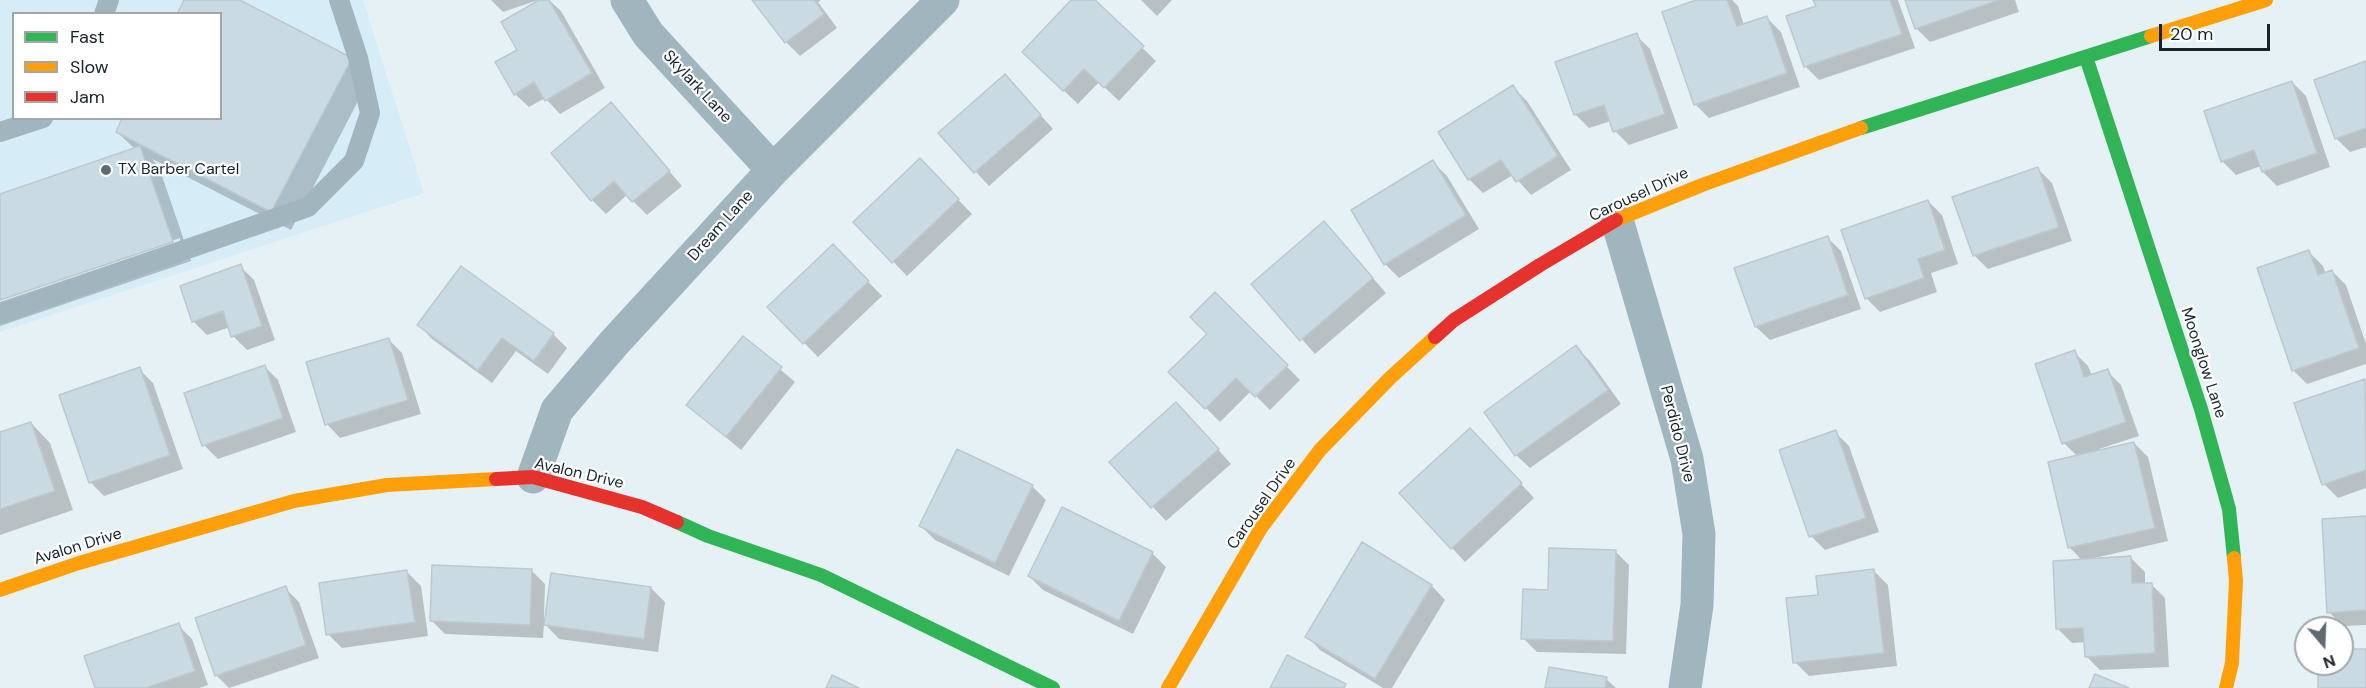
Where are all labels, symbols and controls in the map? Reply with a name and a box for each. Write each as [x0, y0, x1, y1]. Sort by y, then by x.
legend [12, 12, 222, 120]
scale bar [2162, 12, 2273, 50]
text: 20 m [2170, 22, 2213, 46]
text: Fast [70, 25, 105, 49]
street label: Skylark Lane [659, 47, 735, 127]
text: Slow [70, 55, 109, 79]
text: Jam [70, 85, 105, 109]
place label: TX Barber Cartel [118, 160, 239, 180]
marker: TX Barber Cartel [99, 163, 113, 177]
street label: Carousel Drive [1586, 164, 1692, 226]
street label: Dream Lane [684, 187, 758, 265]
street label: Moonglow Lane [2176, 305, 2230, 421]
street label: Perdido Drive [1656, 384, 1698, 484]
street label: Avalon Drive [533, 454, 625, 494]
street label: Carousel Drive [1223, 455, 1301, 553]
street label: Avalon Drive [32, 525, 124, 569]
north arrow [2294, 616, 2354, 676]
text: N [2320, 650, 2338, 673]

